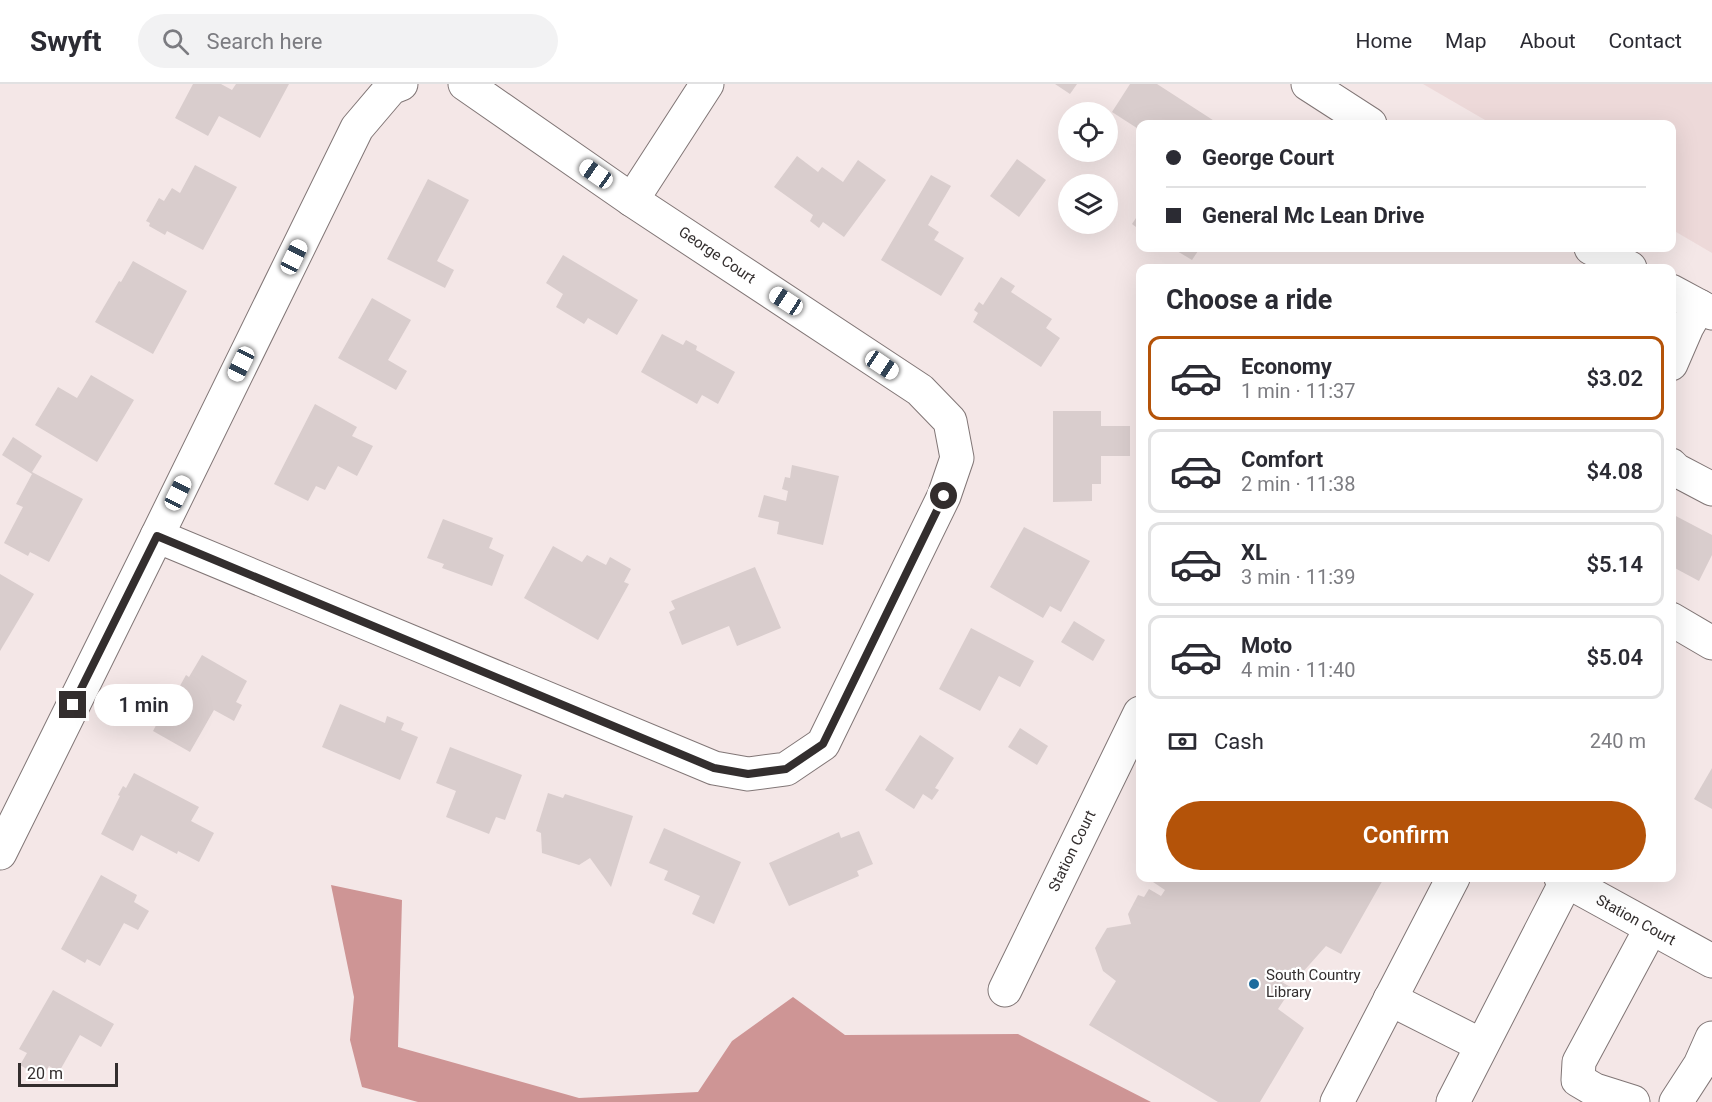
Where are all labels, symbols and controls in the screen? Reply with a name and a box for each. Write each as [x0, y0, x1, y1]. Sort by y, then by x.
search box [138, 14, 558, 68]
text: Swyft [30, 25, 102, 58]
icon: search [159, 25, 192, 58]
text: Search here [207, 29, 322, 54]
text: Home [1356, 29, 1412, 53]
text: Map [1445, 29, 1487, 53]
text: About [1520, 29, 1576, 53]
text: Contact [1609, 29, 1682, 53]
map controls [1058, 102, 1118, 234]
button: locate [1058, 102, 1118, 162]
text: George Court [1202, 145, 1334, 170]
car [576, 156, 616, 192]
button: layers [1058, 174, 1118, 234]
text: General Mc Lean Drive [1202, 203, 1424, 228]
street label: George Court [675, 223, 759, 287]
car [278, 237, 310, 277]
car [766, 284, 806, 318]
text: Choose a ride [1166, 284, 1332, 316]
car [225, 344, 257, 384]
car [862, 347, 902, 383]
icon: car [1169, 351, 1223, 405]
text: Economy [1241, 354, 1332, 379]
text: $3.02 [1586, 366, 1643, 391]
text: 1 min · 11:37 [1241, 379, 1356, 403]
icon: car [1169, 444, 1223, 498]
text: Comfort [1241, 447, 1323, 472]
text: $4.08 [1586, 459, 1643, 484]
text: 2 min · 11:38 [1241, 472, 1356, 496]
car [162, 473, 194, 513]
route start [930, 482, 957, 509]
icon: car [1169, 537, 1223, 591]
text: XL [1241, 540, 1267, 565]
text: $5.14 [1586, 552, 1643, 577]
text: 3 min · 11:39 [1241, 565, 1356, 589]
icon: car [1169, 630, 1223, 684]
text: Moto [1241, 633, 1292, 658]
text: $5.04 [1586, 645, 1643, 670]
text: 4 min · 11:40 [1241, 658, 1356, 682]
callout: 1 min [94, 684, 193, 726]
route end [59, 691, 86, 718]
text: 1 min [118, 693, 169, 717]
icon: cash [1166, 725, 1199, 758]
text: Cash [1214, 729, 1264, 754]
text: 240 m [1590, 729, 1646, 753]
button: Confirm [1166, 801, 1646, 870]
street label: Station Court [1045, 807, 1099, 895]
street label: Station Court [1593, 891, 1679, 949]
place label: South Country Library [1266, 966, 1361, 1001]
marker: South Country Library [1247, 977, 1261, 991]
scale bar [18, 1060, 118, 1088]
text: 20 m [27, 1064, 63, 1083]

